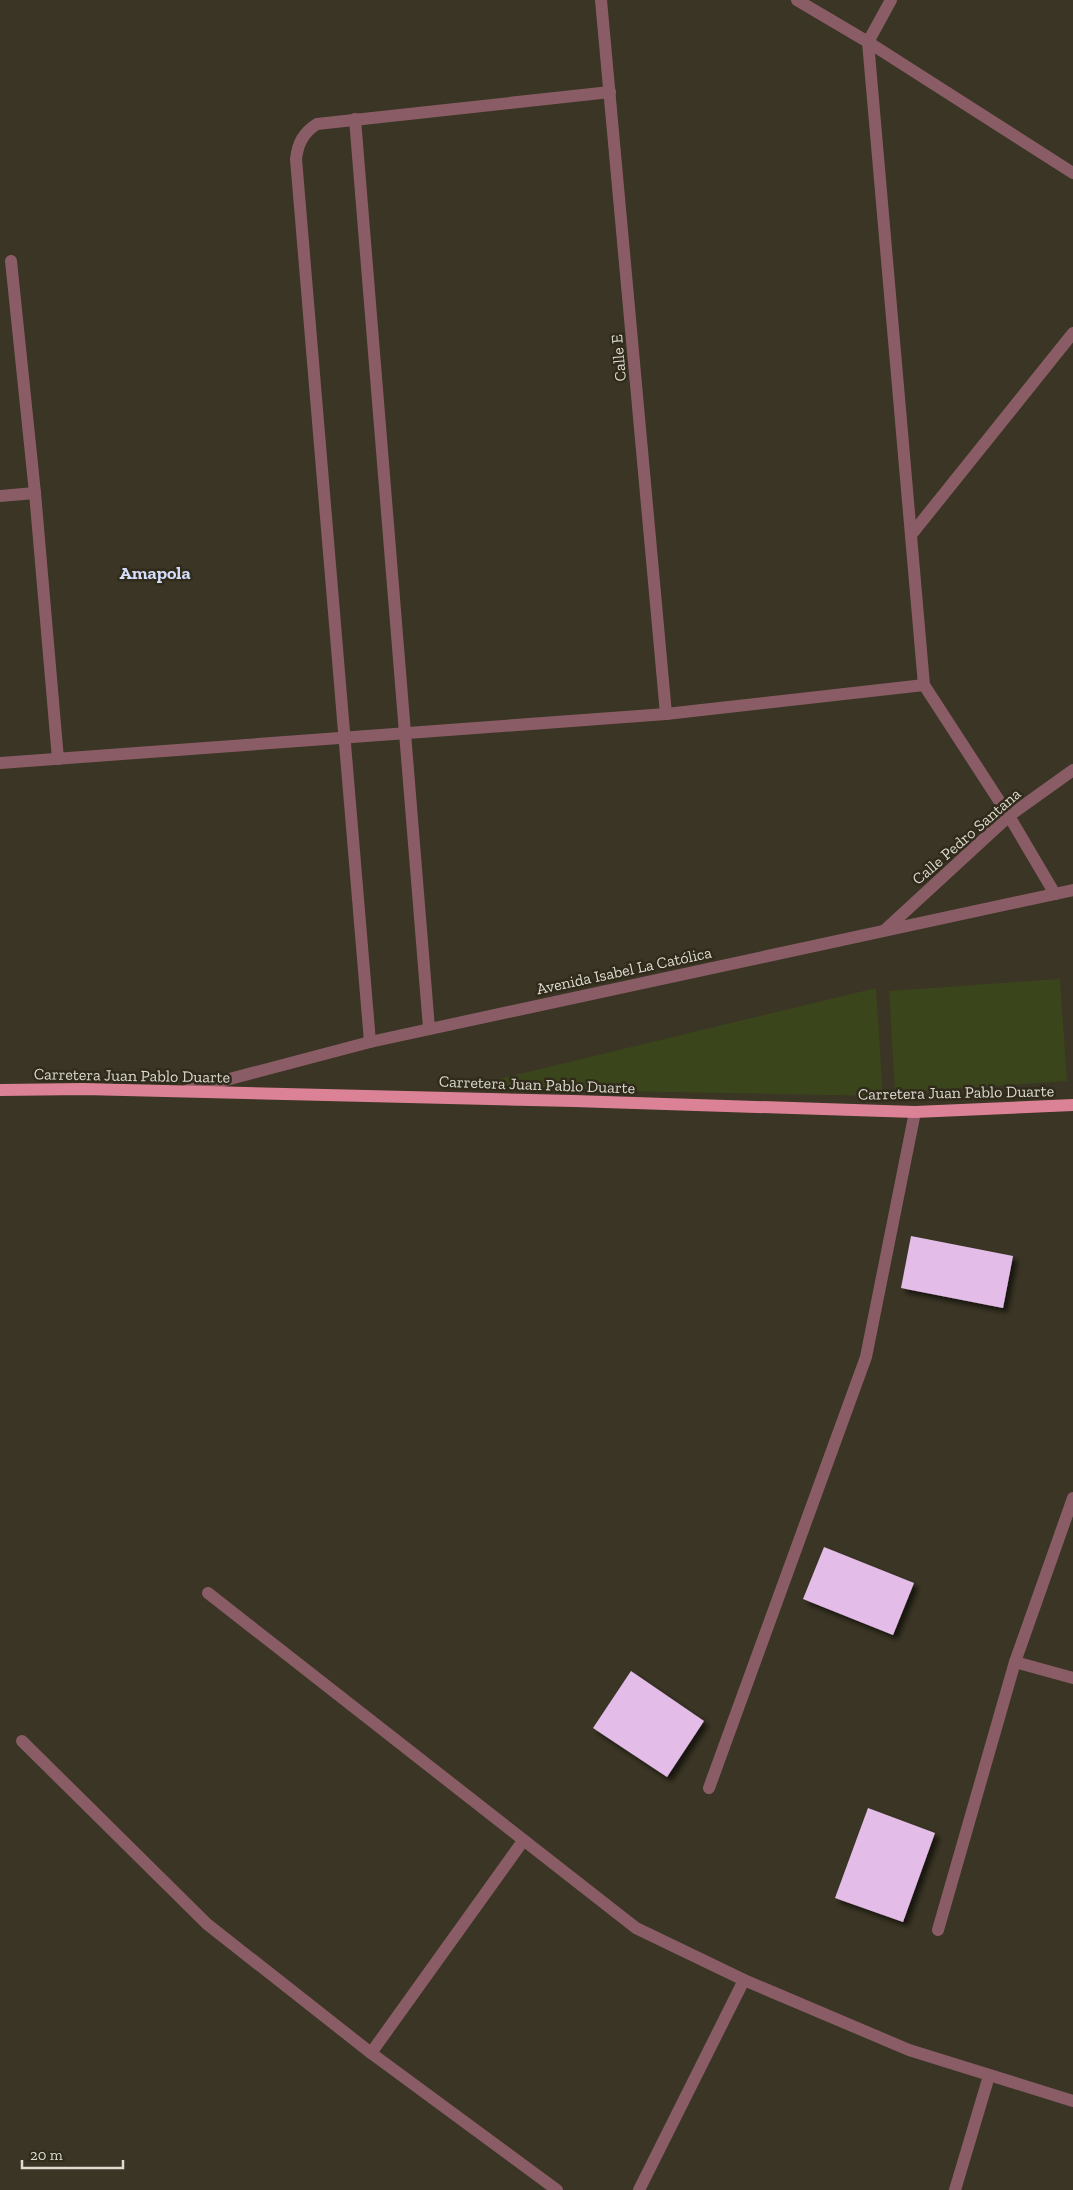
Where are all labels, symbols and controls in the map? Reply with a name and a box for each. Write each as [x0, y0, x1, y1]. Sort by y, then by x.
street label: Calle E [607, 334, 630, 382]
district label: Amapola [119, 562, 191, 584]
street label: Calle Pedro Santana [908, 784, 1025, 889]
street label: Avenida Isabel La Católica [535, 943, 714, 998]
street label: Carretera Juan Pablo Duarte [34, 1064, 230, 1087]
street label: Carretera Juan Pablo Duarte [439, 1072, 635, 1097]
street label: Carretera Juan Pablo Duarte [858, 1081, 1054, 1104]
scale bar [22, 2138, 124, 2170]
text: 20 m [30, 2146, 63, 2164]

